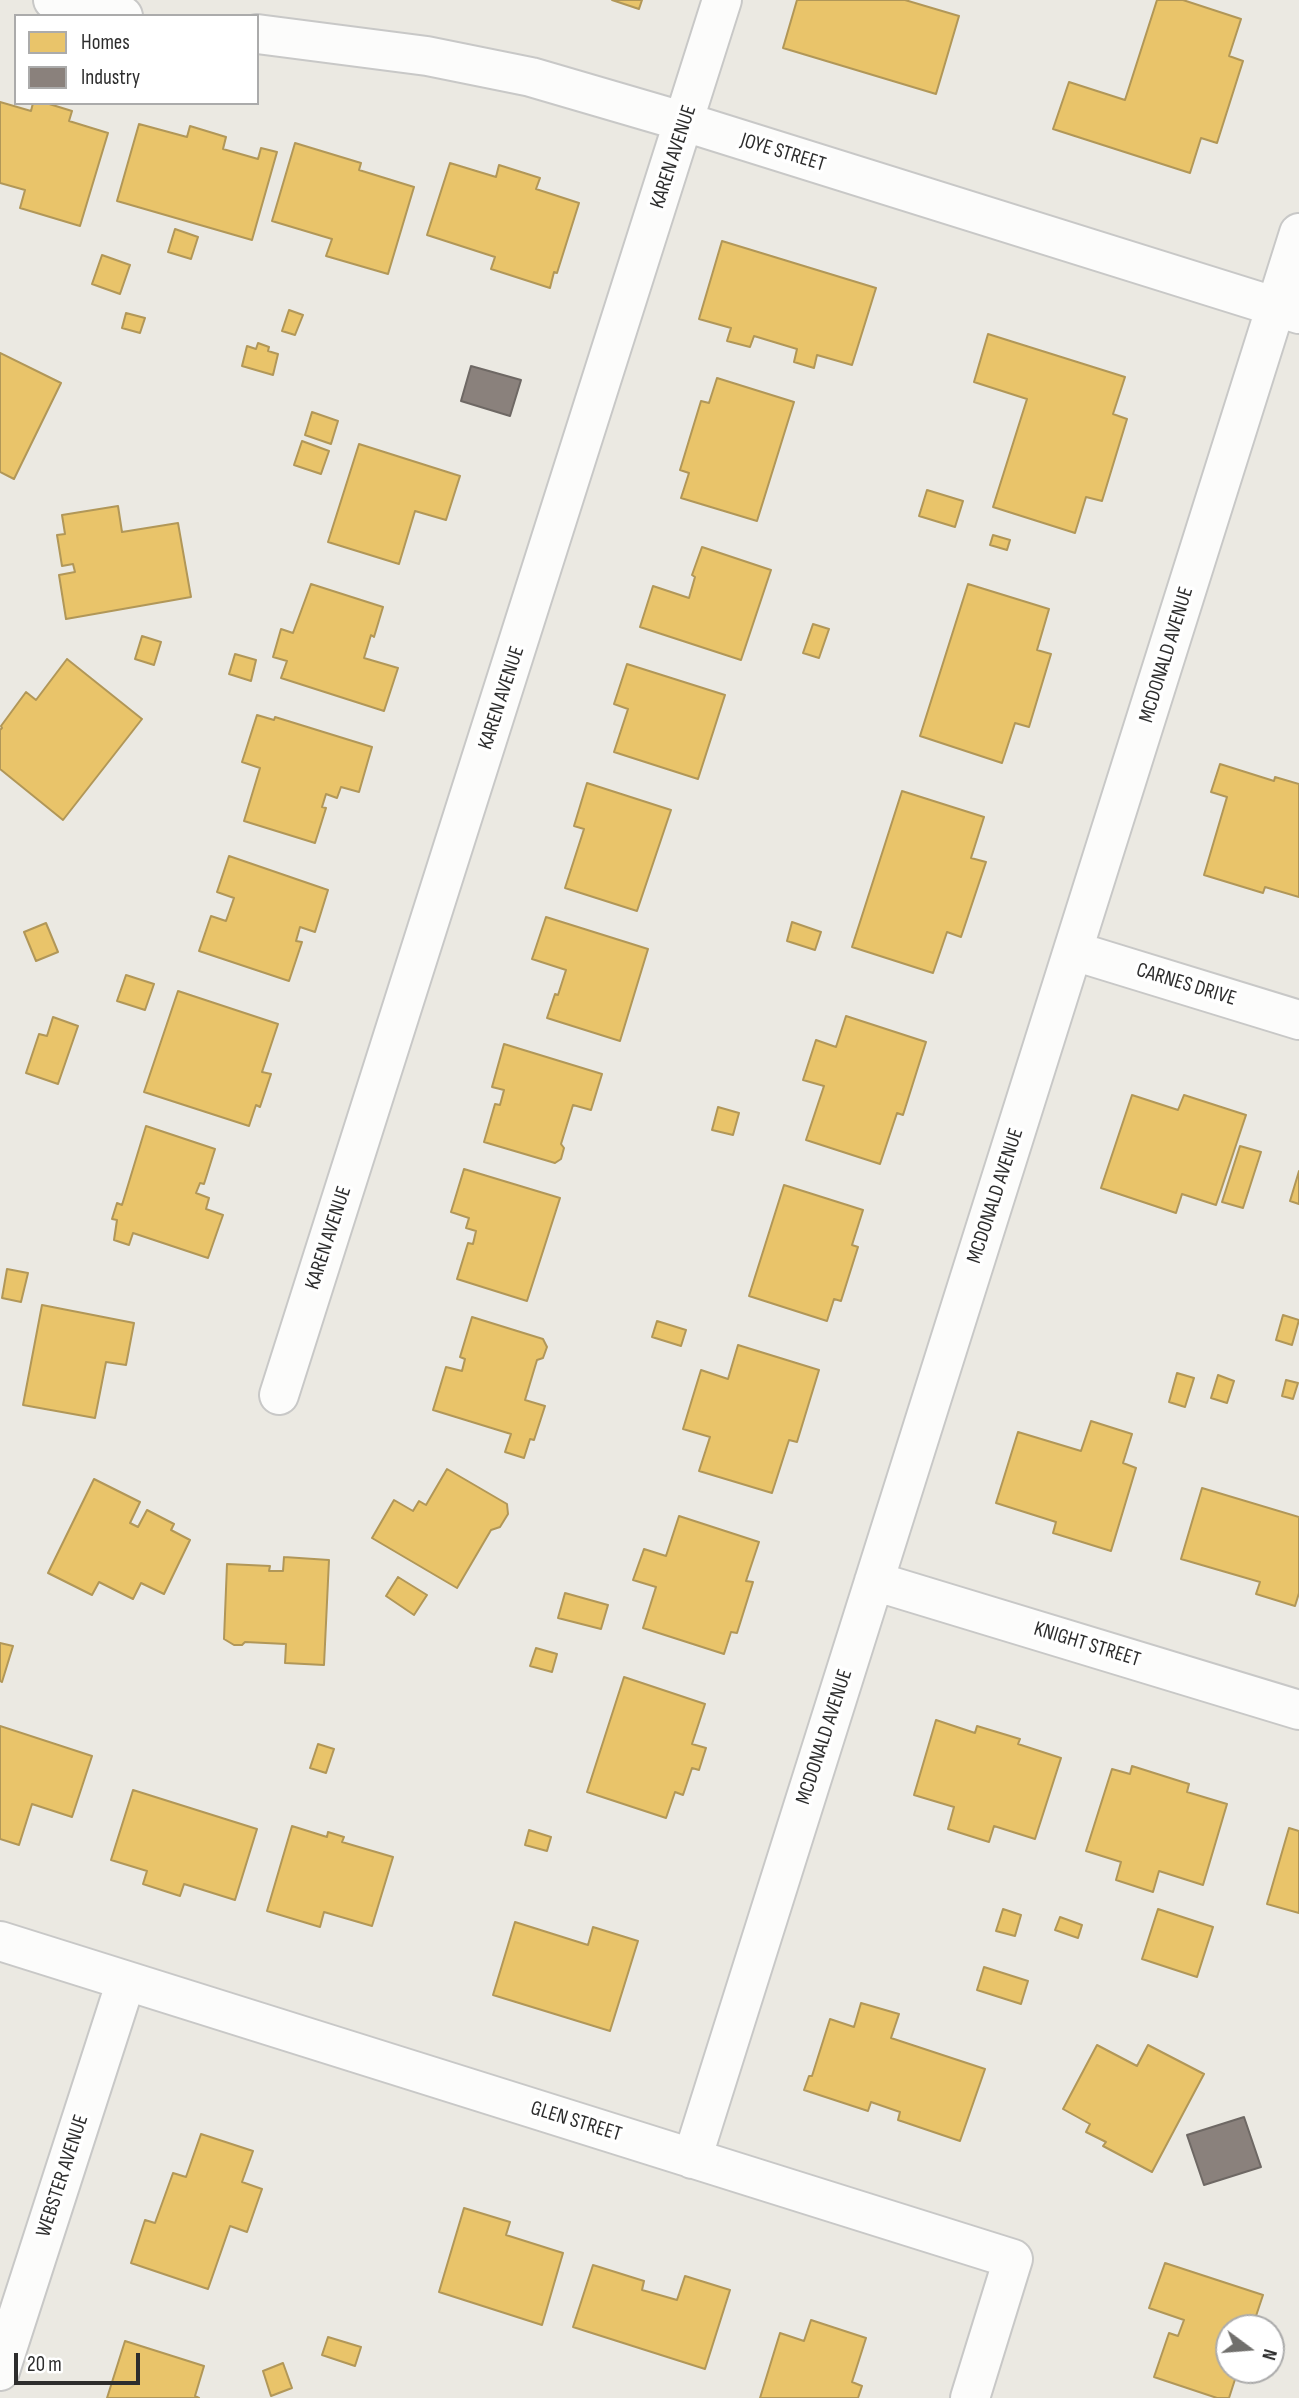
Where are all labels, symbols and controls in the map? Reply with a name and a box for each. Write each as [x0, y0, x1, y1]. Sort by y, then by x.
legend [14, 14, 259, 105]
text: Homes [81, 30, 130, 55]
text: Industry [81, 65, 140, 90]
street label: KAREN AVENUE [645, 102, 703, 212]
street label: JOYE STREET [737, 128, 829, 178]
street label: MCDONALD AVENUE [1134, 584, 1200, 726]
street label: KAREN AVENUE [473, 643, 531, 753]
street label: CARNES DRIVE [1133, 958, 1239, 1012]
street label: MCDONALD AVENUE [962, 1125, 1030, 1267]
street label: KAREN AVENUE [300, 1183, 358, 1293]
street label: KNIGHT STREET [1031, 1617, 1143, 1673]
street label: MCDONALD AVENUE [791, 1666, 859, 1808]
street label: GLEN STREET [527, 2096, 625, 2148]
street label: WEBSTER AVENUE [31, 2112, 95, 2240]
north arrow [1215, 2314, 1285, 2384]
scale bar [18, 2338, 144, 2382]
text: N [1256, 2346, 1281, 2362]
text: 20 m [27, 2352, 62, 2377]

